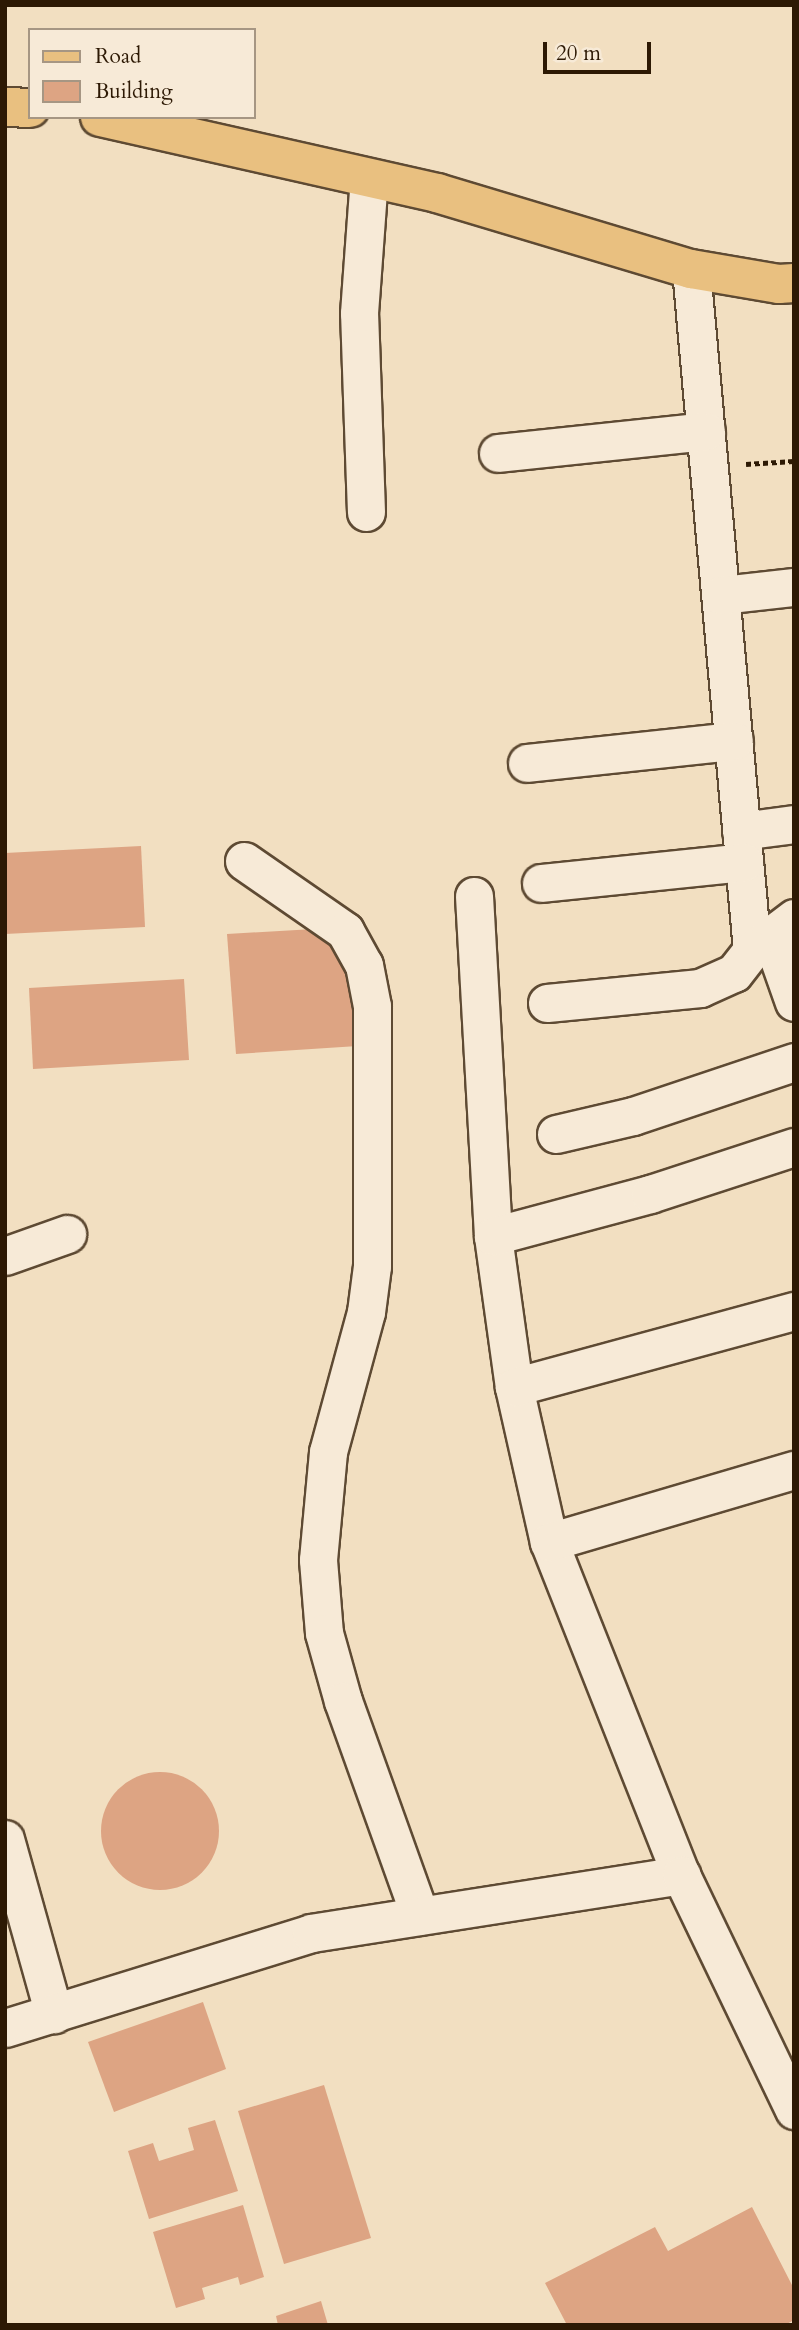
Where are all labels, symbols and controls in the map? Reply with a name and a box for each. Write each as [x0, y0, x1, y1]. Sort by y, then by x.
legend [28, 28, 256, 119]
scale bar [547, 28, 656, 72]
text: 20 m [556, 39, 601, 68]
text: Road [95, 42, 141, 71]
text: Building [95, 77, 173, 106]

